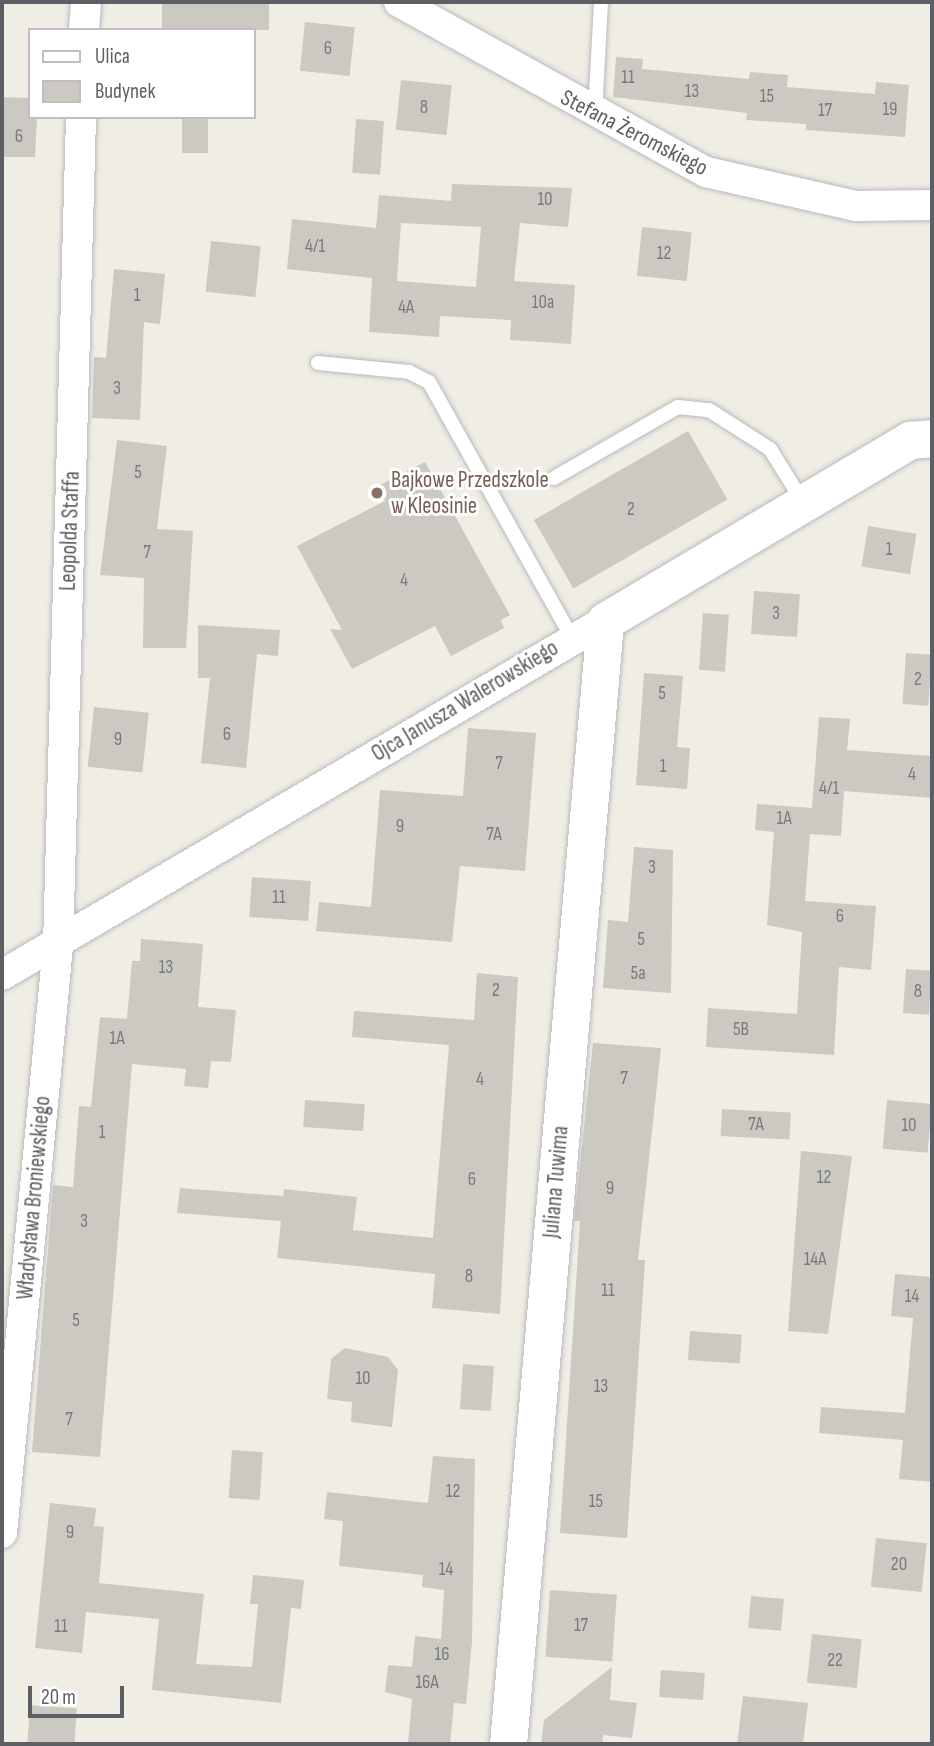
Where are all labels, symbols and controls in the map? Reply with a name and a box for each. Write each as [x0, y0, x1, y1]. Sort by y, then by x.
legend [28, 28, 256, 119]
house number: 6 [324, 38, 332, 60]
text: Ulica [95, 44, 130, 69]
house number: 11 [621, 67, 635, 89]
text: Budynek [95, 79, 155, 104]
house number: 13 [685, 81, 699, 103]
street label: Stefana Żeromskiego [556, 84, 712, 182]
house number: 15 [760, 86, 774, 108]
house number: 8 [420, 97, 428, 119]
house number: 19 [882, 99, 898, 121]
house number: 17 [818, 100, 832, 122]
house number: 6 [15, 126, 23, 148]
house number: 10 [537, 189, 553, 211]
house number: 4/1 [305, 236, 325, 258]
house number: 12 [657, 243, 671, 265]
house number: 1 [134, 285, 140, 307]
house number: 10a [532, 292, 554, 314]
house number: 4A [398, 297, 414, 319]
house number: 3 [113, 378, 121, 400]
house number: 5 [134, 462, 142, 484]
place label: Bajkowe Przedszkole w Kleosinie [391, 466, 549, 520]
street label: Leopolda Staffa [54, 471, 86, 591]
marker: Bajkowe Przedszkole w Kleosinie [369, 485, 385, 501]
house number: 2 [627, 499, 635, 521]
house number: 1 [886, 539, 892, 561]
house number: 7 [143, 542, 151, 564]
house number: 4 [400, 570, 408, 592]
house number: 3 [772, 603, 780, 625]
street label: Ojca Janusza Walerowskiego [367, 634, 563, 768]
house number: 2 [914, 669, 922, 691]
house number: 5 [658, 683, 666, 705]
house number: 6 [223, 724, 231, 746]
house number: 9 [114, 729, 122, 751]
house number: 7 [495, 753, 503, 775]
house number: 1 [660, 756, 666, 778]
house number: 4 [908, 764, 916, 786]
house number: 4/1 [819, 778, 839, 800]
house number: 1A [776, 808, 792, 830]
house number: 9 [396, 816, 404, 838]
house number: 7A [486, 824, 502, 846]
house number: 3 [648, 857, 656, 879]
house number: 11 [272, 887, 286, 909]
house number: 6 [836, 906, 844, 928]
house number: 5 [637, 929, 645, 951]
house number: 13 [159, 957, 173, 979]
house number: 5a [631, 963, 645, 985]
house number: 2 [492, 980, 500, 1002]
house number: 8 [914, 981, 922, 1003]
house number: 5B [733, 1019, 749, 1041]
house number: 1A [109, 1028, 125, 1050]
house number: 7 [620, 1068, 628, 1090]
house number: 4 [476, 1069, 484, 1091]
street label: Władysława Broniewskiego [11, 1095, 57, 1301]
house number: 7A [748, 1114, 764, 1136]
house number: 10 [901, 1115, 917, 1137]
house number: 1 [99, 1122, 105, 1144]
street label: Juliana Tuwima [537, 1125, 575, 1239]
house number: 12 [817, 1167, 831, 1189]
house number: 6 [468, 1169, 476, 1191]
house number: 9 [606, 1178, 614, 1200]
house number: 3 [80, 1211, 88, 1233]
house number: 14A [804, 1249, 826, 1271]
house number: 8 [465, 1266, 473, 1288]
house number: 11 [601, 1280, 615, 1302]
house number: 14 [905, 1286, 919, 1308]
house number: 5 [72, 1310, 80, 1332]
house number: 10 [355, 1368, 371, 1390]
house number: 13 [594, 1376, 608, 1398]
house number: 7 [65, 1409, 73, 1431]
house number: 12 [446, 1481, 460, 1503]
house number: 15 [589, 1491, 603, 1513]
house number: 9 [66, 1522, 74, 1544]
house number: 20 [891, 1554, 907, 1576]
house number: 14 [439, 1559, 453, 1581]
house number: 17 [574, 1615, 588, 1637]
house number: 11 [54, 1616, 68, 1638]
house number: 16 [435, 1644, 449, 1666]
house number: 22 [827, 1650, 843, 1672]
scale bar [32, 1672, 128, 1716]
house number: 16A [415, 1672, 439, 1694]
text: 20 m [41, 1685, 76, 1710]

